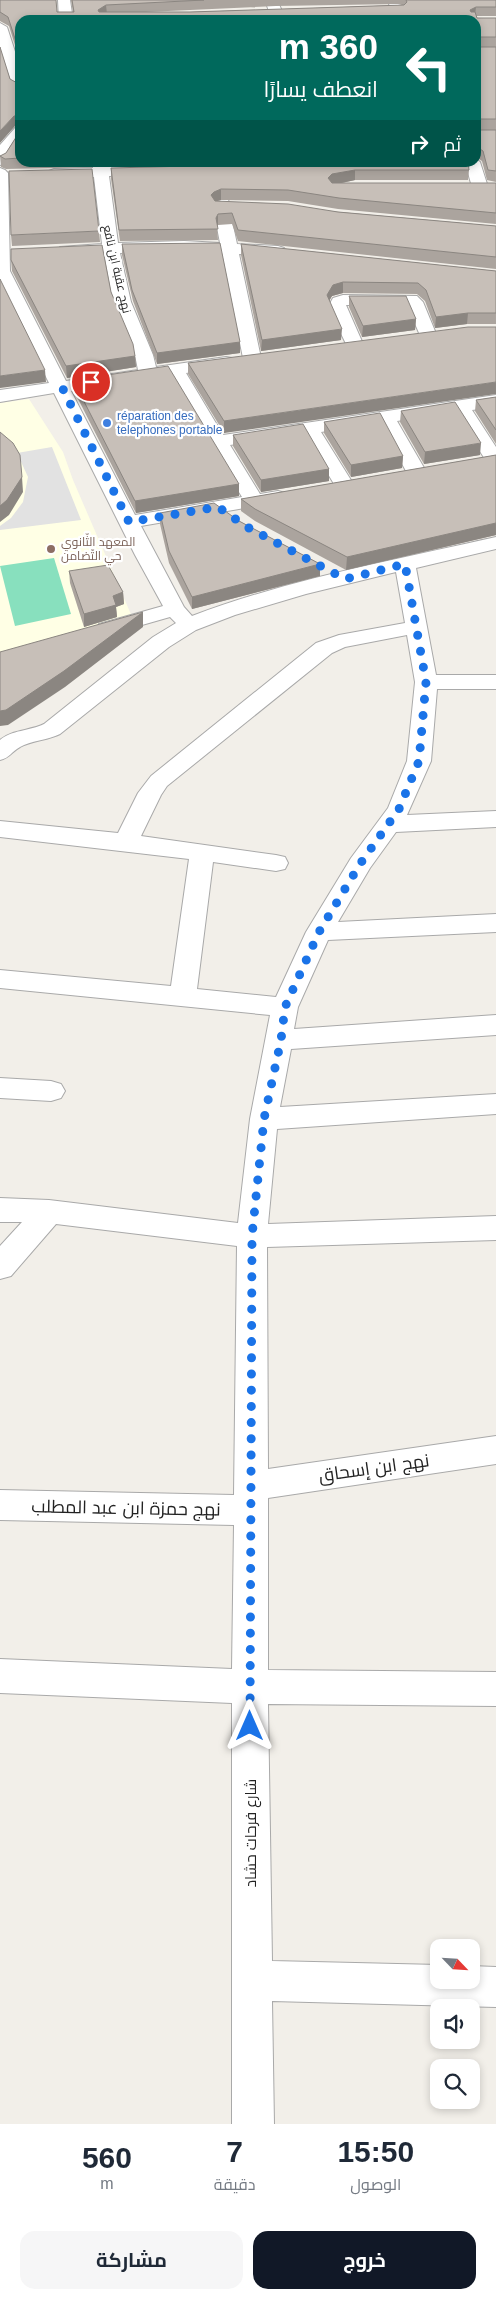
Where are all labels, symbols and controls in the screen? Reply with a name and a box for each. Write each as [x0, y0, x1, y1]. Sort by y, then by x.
text: 360 m [279, 27, 378, 66]
icon: left [396, 35, 461, 100]
text: انعطف يسارًا [263, 77, 378, 102]
icon: right [405, 130, 433, 158]
text: ثم [443, 134, 461, 155]
street label: نهج عقبة ابن نافع [99, 223, 134, 315]
pin [70, 361, 112, 403]
icon: arrive [77, 368, 105, 396]
place label: réparation des telephones portable [117, 409, 223, 437]
marker: réparation des telephones portable [101, 417, 113, 429]
place label: المعهد الثّانوي حي التّضامن [61, 532, 135, 566]
marker: المعهد الثّانوي حي التّضامن [45, 543, 57, 555]
street label: نهج ابن إسحاق [317, 1450, 431, 1488]
street label: نهج حمزة ابن عبد المطلب [31, 1496, 221, 1522]
position arrow [223, 1699, 275, 1751]
street label: شارع فرحات حشاد [242, 1779, 262, 1887]
north arrow [430, 1939, 480, 1989]
map controls [430, 1939, 480, 2109]
button: sound [430, 1999, 480, 2049]
button: search [430, 2059, 480, 2109]
text: 7 [226, 2135, 243, 2168]
text: 15:50 [337, 2135, 414, 2168]
text: 560 [82, 2141, 132, 2174]
text: m [100, 2175, 114, 2192]
text: دقيقة [214, 2176, 255, 2193]
text: الوصول [350, 2176, 401, 2193]
button: مشاركة [20, 2231, 243, 2289]
button: خروج [253, 2231, 476, 2289]

